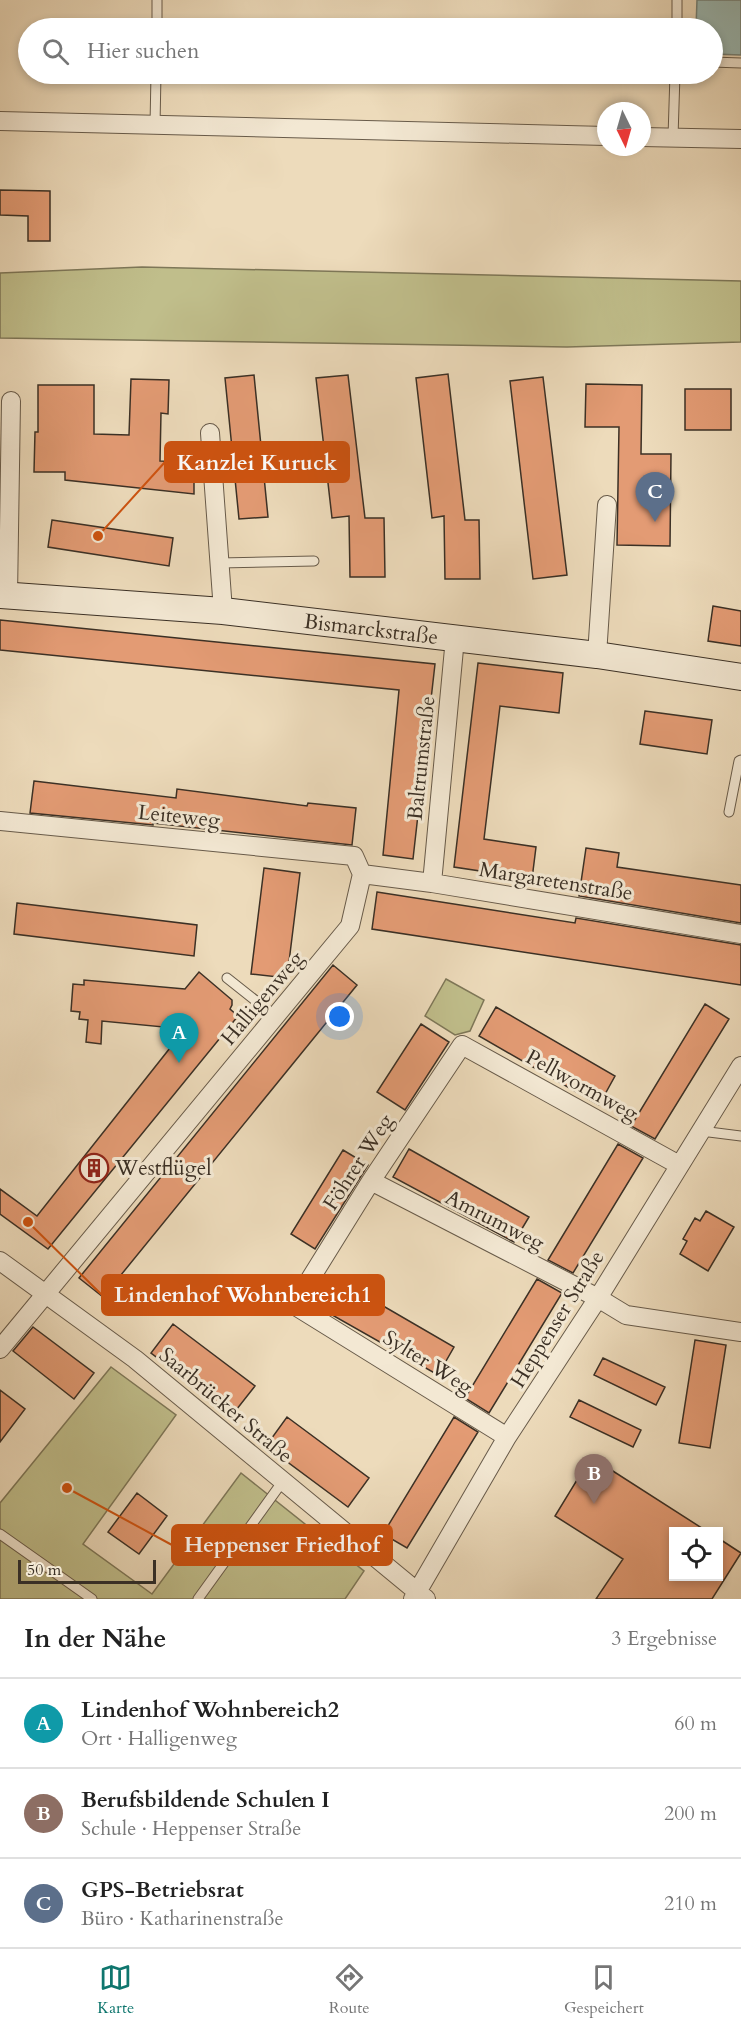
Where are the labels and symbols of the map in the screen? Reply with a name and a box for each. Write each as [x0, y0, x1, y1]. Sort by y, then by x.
north arrow [597, 102, 651, 156]
callout: Kanzlei Kuruck [165, 442, 349, 482]
text: Kanzlei Kuruck [177, 448, 338, 478]
pin: C [636, 472, 674, 522]
street label: Bismarckstraße [302, 607, 440, 652]
street label: Baltrumstraße [401, 695, 442, 822]
street label: Leiteweg [136, 798, 222, 835]
street label: Margaretenstraße [477, 855, 635, 908]
street label: Halligenweg [214, 945, 310, 1052]
your location [325, 1002, 354, 1031]
pin: A [160, 1014, 198, 1063]
street label: Pellwormweg [520, 1043, 643, 1128]
street label: Föhrer Weg [316, 1108, 401, 1216]
building icon: Westflügel [78, 1152, 110, 1184]
place label: Westflügel [114, 1154, 212, 1183]
street label: Amrumweg [440, 1183, 550, 1258]
street label: Heppenser Straße [504, 1245, 611, 1393]
callout: Lindenhof Wohnbereich1 [102, 1275, 384, 1315]
text: Lindenhof Wohnbereich1 [114, 1280, 372, 1310]
street label: Sylter Weg [377, 1323, 478, 1402]
street label: Saarbrücker Straße [153, 1341, 299, 1470]
pin: B [574, 1454, 614, 1504]
callout: Heppenser Friedhof [172, 1525, 392, 1565]
text: Heppenser Friedhof [184, 1530, 383, 1560]
scale bar [18, 1557, 156, 1584]

